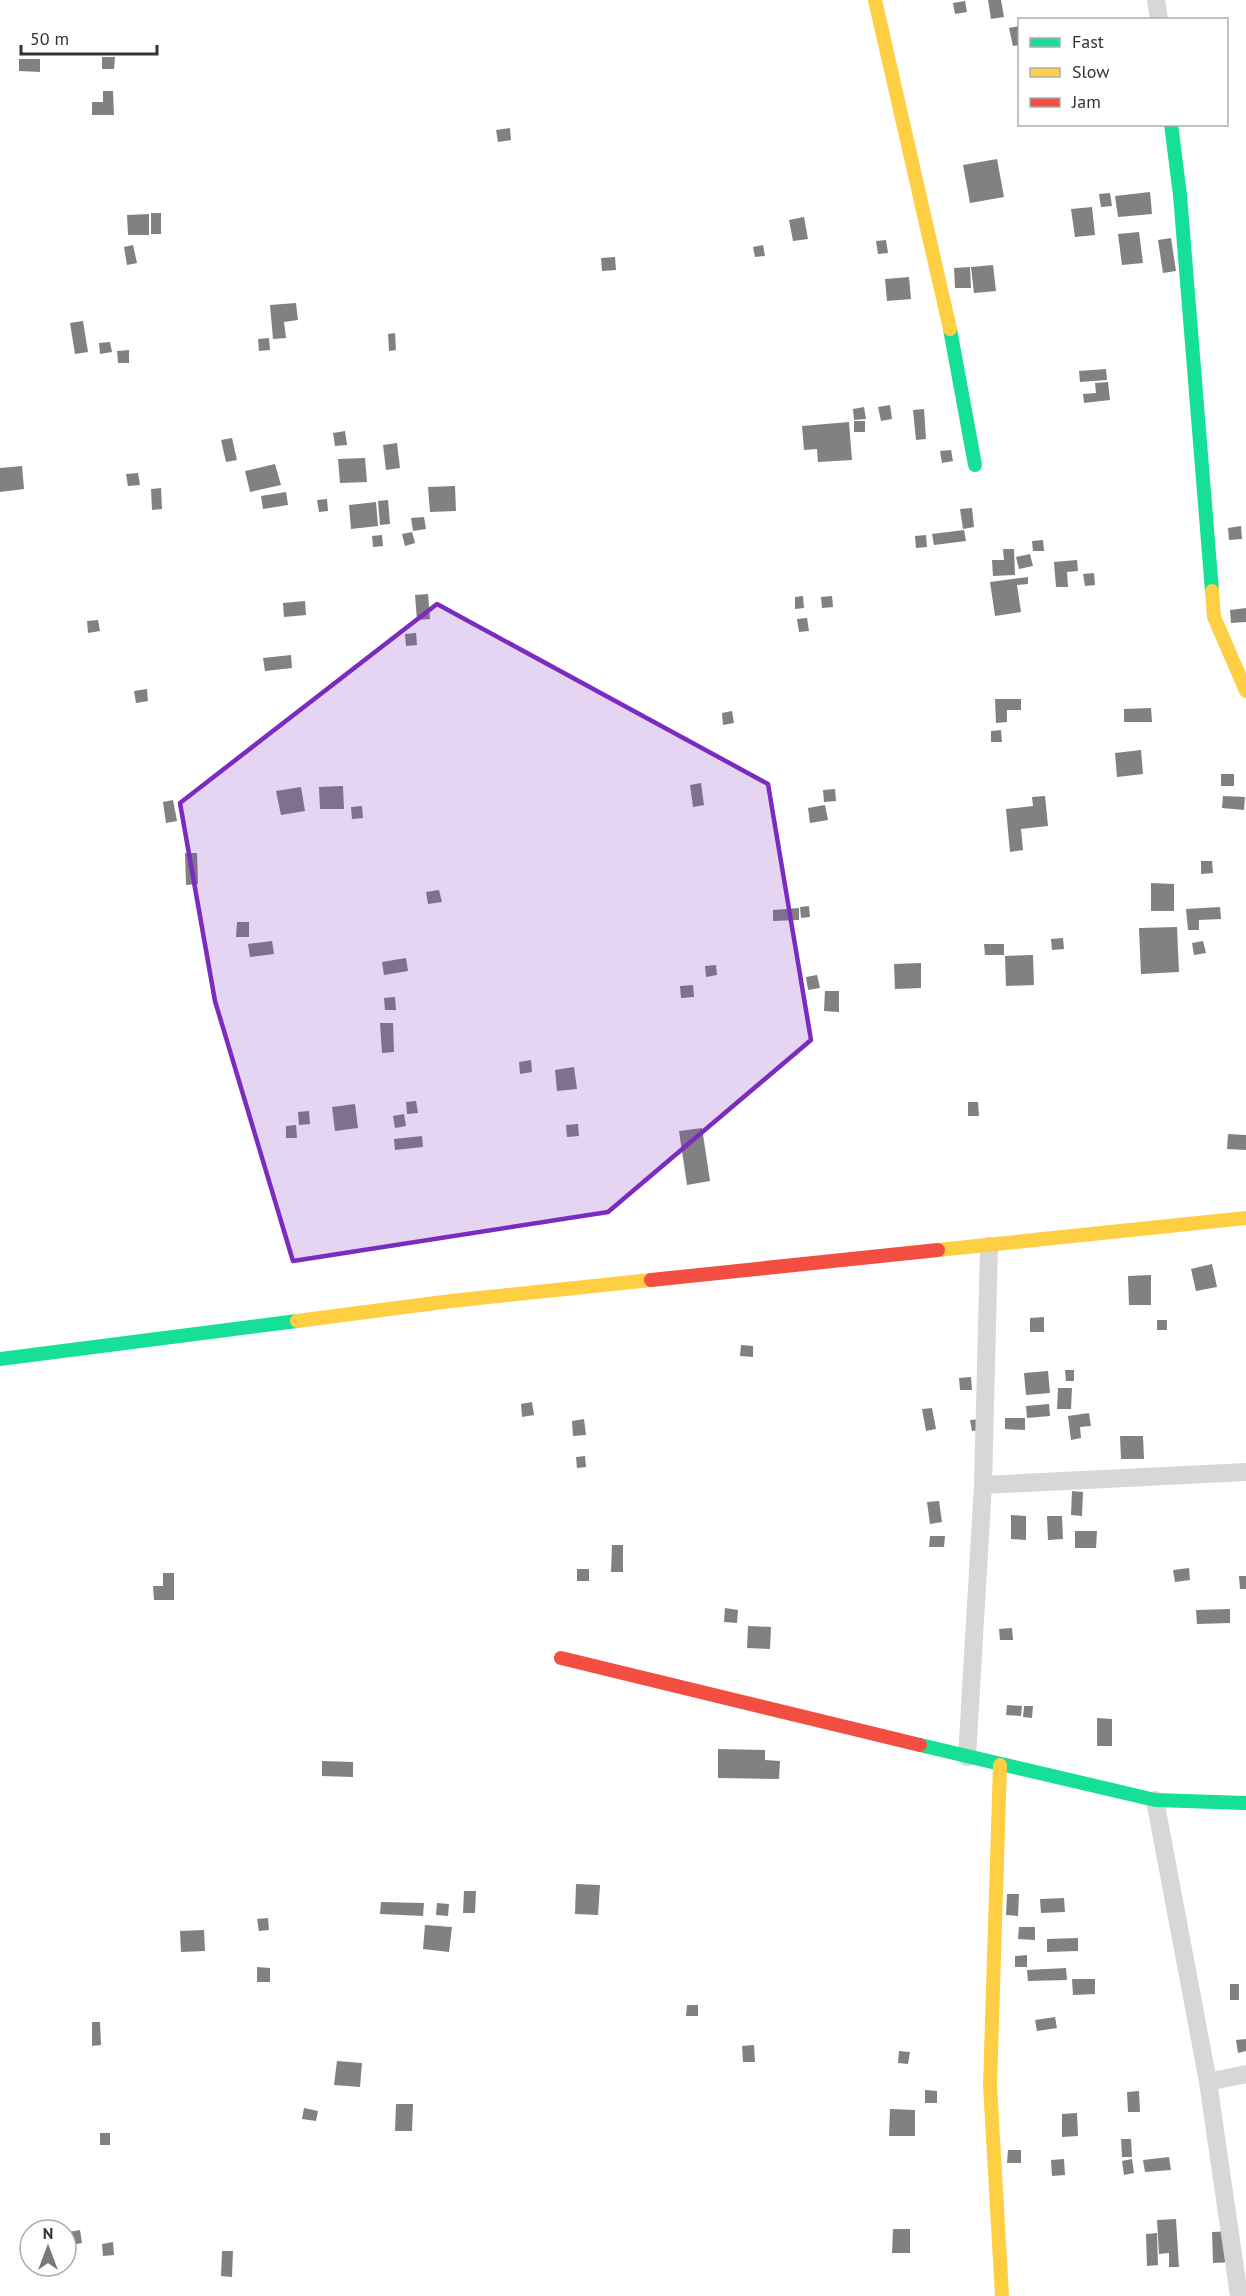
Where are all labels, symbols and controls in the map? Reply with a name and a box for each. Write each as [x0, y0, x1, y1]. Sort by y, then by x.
scale bar [21, 18, 158, 56]
legend [1018, 18, 1228, 126]
text: 50 m [30, 27, 69, 50]
text: Fast [1072, 30, 1104, 53]
text: Slow [1072, 60, 1110, 83]
text: Jam [1071, 90, 1101, 113]
north arrow [18, 2218, 78, 2278]
text: N [43, 2223, 53, 2243]

